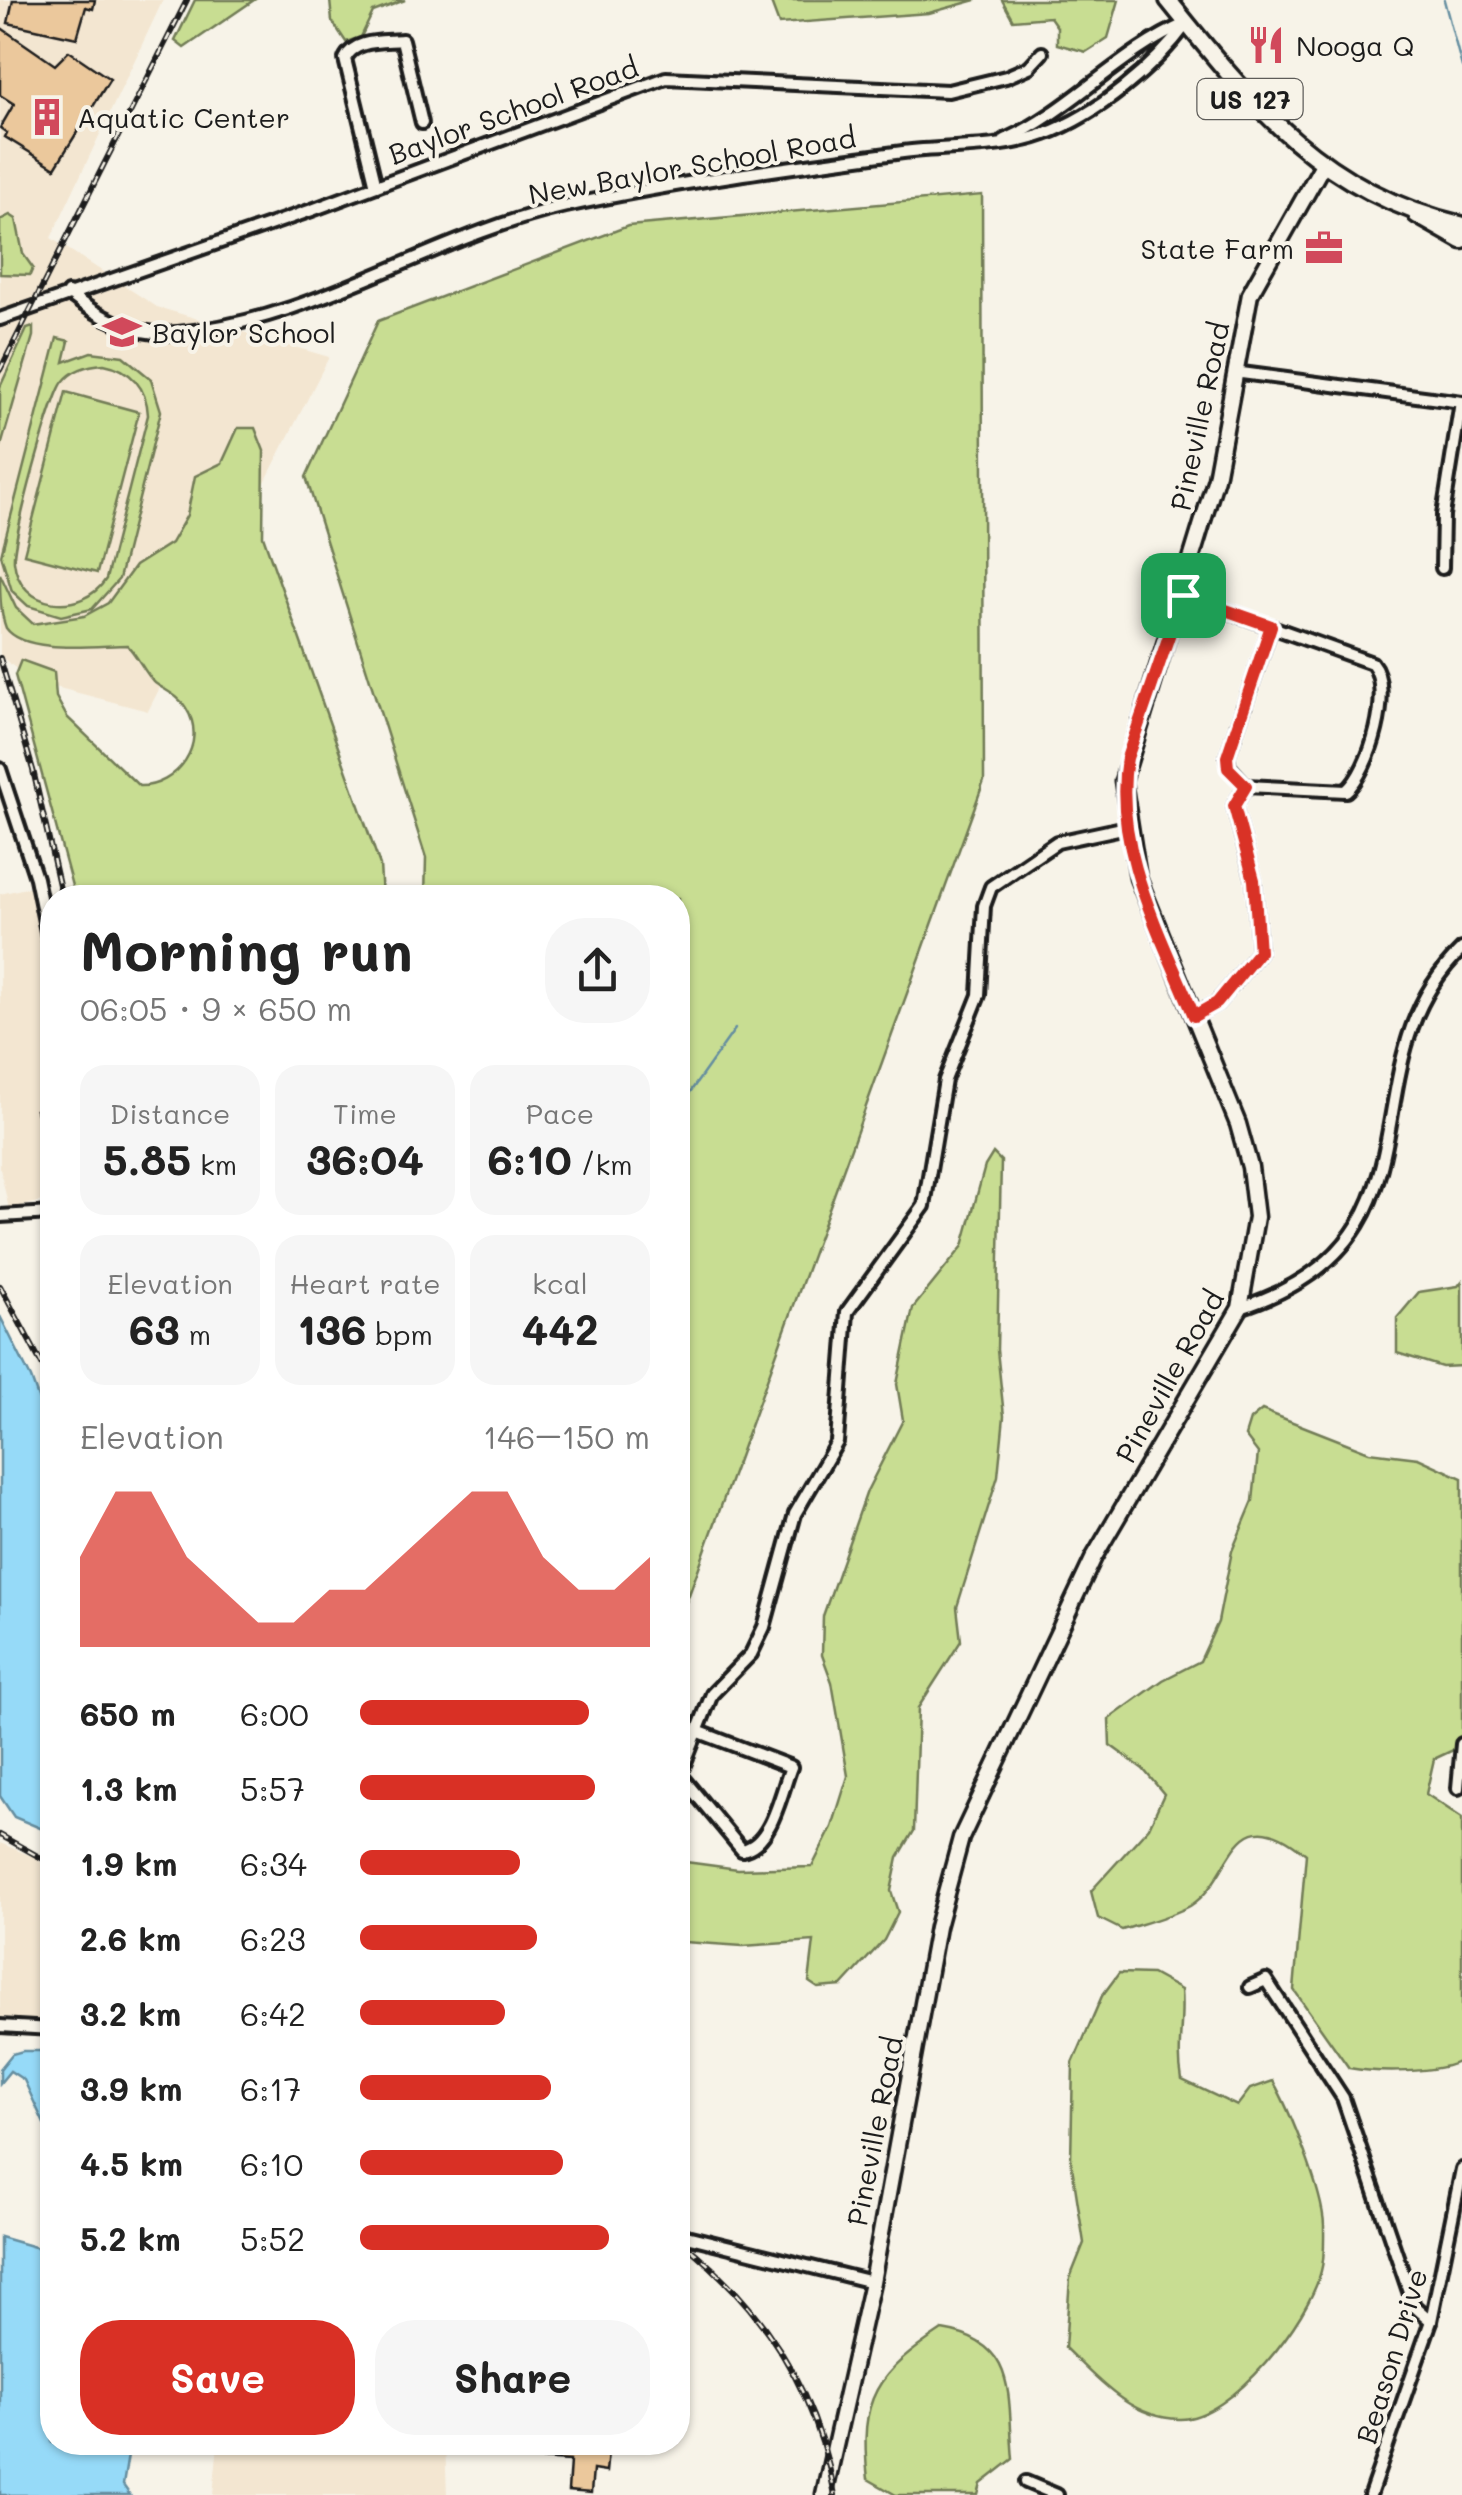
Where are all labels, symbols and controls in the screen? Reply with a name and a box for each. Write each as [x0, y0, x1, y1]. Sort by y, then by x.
restaurant icon: Nooga Q [1245, 24, 1287, 66]
place label: Nooga Q [1296, 27, 1414, 63]
street label: Baylor School Road [383, 48, 643, 172]
road number: US 127 [1198, 79, 1302, 119]
building icon: Aquatic Center [26, 96, 68, 138]
place label: Aquatic Center [77, 99, 290, 135]
street label: New Baylor School Road [526, 118, 858, 212]
office icon: State Farm [1303, 227, 1345, 269]
place label: State Farm [1140, 230, 1294, 266]
school or university icon: Baylor School [101, 311, 143, 353]
place label: Baylor School [152, 314, 336, 350]
street label: Pineville Road [1161, 318, 1237, 514]
pin [1141, 553, 1226, 638]
icon: arrive [1156, 568, 1211, 623]
text: Morning run [80, 913, 413, 985]
button: share [545, 918, 650, 1023]
text: 06:05 · 9 × 650 m [80, 987, 352, 1029]
text: Distance [110, 1095, 230, 1131]
text: Time [333, 1095, 397, 1131]
text: Pace [526, 1095, 594, 1131]
text: 5.85 [103, 1131, 191, 1186]
text: 36:04 [306, 1131, 424, 1186]
text: 6:10 [487, 1131, 572, 1186]
text: km [191, 1146, 237, 1182]
text: /km [572, 1146, 633, 1182]
text: Elevation [107, 1265, 233, 1301]
text: Heart rate [289, 1265, 441, 1301]
text: kcal [532, 1265, 588, 1301]
street label: Pineville Road [1107, 1283, 1231, 1469]
text: 63 [129, 1301, 180, 1356]
text: 136 [297, 1301, 366, 1356]
text: 442 [522, 1301, 598, 1356]
text: m [180, 1316, 211, 1352]
text: bpm [366, 1316, 433, 1352]
text: Elevation [80, 1415, 224, 1457]
text: 146–150 m [483, 1415, 650, 1457]
text: 650 m [80, 1692, 176, 1734]
text: 6:00 [240, 1692, 309, 1734]
text: 1.3 km [80, 1767, 177, 1809]
text: 5:57 [240, 1767, 305, 1809]
text: 1.9 km [80, 1842, 177, 1884]
text: 6:34 [240, 1842, 307, 1884]
text: 2.6 km [80, 1917, 181, 1959]
text: 6:23 [240, 1917, 306, 1959]
text: 3.2 km [80, 1992, 181, 2034]
text: 6:42 [240, 1992, 306, 2034]
street label: Pineville Road [838, 2033, 910, 2229]
text: 3.9 km [80, 2067, 182, 2109]
text: 6:17 [240, 2067, 301, 2109]
text: 4.5 km [80, 2142, 183, 2184]
text: 6:10 [240, 2142, 303, 2184]
text: 5.2 km [80, 2217, 181, 2259]
text: 5:52 [240, 2217, 305, 2259]
street label: Beason Drive [1347, 2264, 1435, 2448]
button: Save [80, 2320, 355, 2435]
button: Share [375, 2320, 650, 2435]

